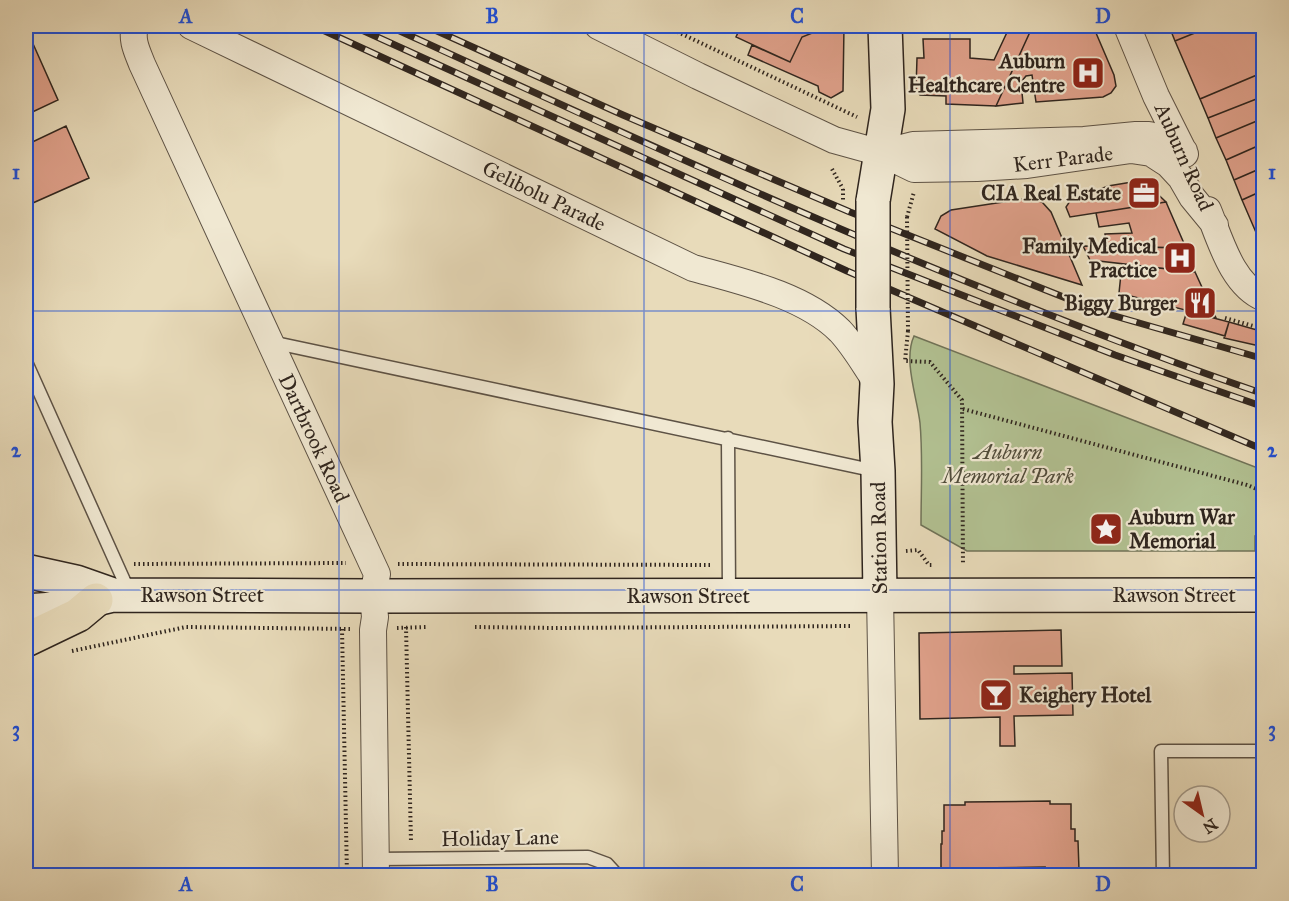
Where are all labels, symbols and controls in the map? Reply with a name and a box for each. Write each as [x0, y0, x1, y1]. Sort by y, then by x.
text: A [177, 4, 193, 28]
text: B [485, 4, 499, 28]
text: C [790, 4, 804, 28]
text: D [1095, 4, 1111, 28]
place label: Auburn Healthcare Centre [908, 48, 1066, 98]
hospital icon: Auburn Healthcare Centre [1070, 55, 1106, 91]
street label: Auburn Road [1148, 98, 1219, 215]
street label: Kerr Parade [1012, 140, 1115, 178]
street label: Gelibolu Parade [478, 155, 610, 237]
text: 1 [12, 160, 20, 184]
text: 1 [1268, 160, 1276, 184]
office icon: CIA Real Estate [1126, 175, 1162, 211]
place label: CIA Real Estate [981, 180, 1121, 206]
place label: Family Medical Practice [1022, 233, 1158, 283]
hospital icon: Family Medical Practice [1162, 240, 1198, 276]
restaurant icon: Biggy Burger [1182, 285, 1218, 321]
place label: Biggy Burger [1064, 290, 1178, 316]
street label: Dartbrook Road [273, 370, 355, 507]
text: 2 [11, 438, 22, 462]
text: 2 [1267, 438, 1278, 462]
park label: Auburn Memorial Park [940, 439, 1074, 489]
street label: Station Road [865, 481, 893, 595]
place label: Auburn War Memorial [1127, 504, 1236, 554]
place icon: Auburn War Memorial [1088, 511, 1124, 547]
street label: Rawson Street [140, 582, 264, 608]
street label: Rawson Street [1112, 582, 1236, 608]
street label: Rawson Street [626, 583, 750, 609]
bar icon: Keighery Hotel [978, 677, 1014, 713]
place label: Keighery Hotel [1019, 682, 1152, 708]
text: 3 [12, 717, 20, 742]
text: 3 [1268, 717, 1276, 742]
north arrow [1172, 784, 1232, 844]
text: N [1199, 814, 1221, 838]
street label: Holiday Lane [441, 824, 559, 852]
text: A [177, 872, 193, 896]
text: B [485, 872, 499, 896]
text: C [790, 872, 804, 896]
text: D [1095, 872, 1111, 896]

